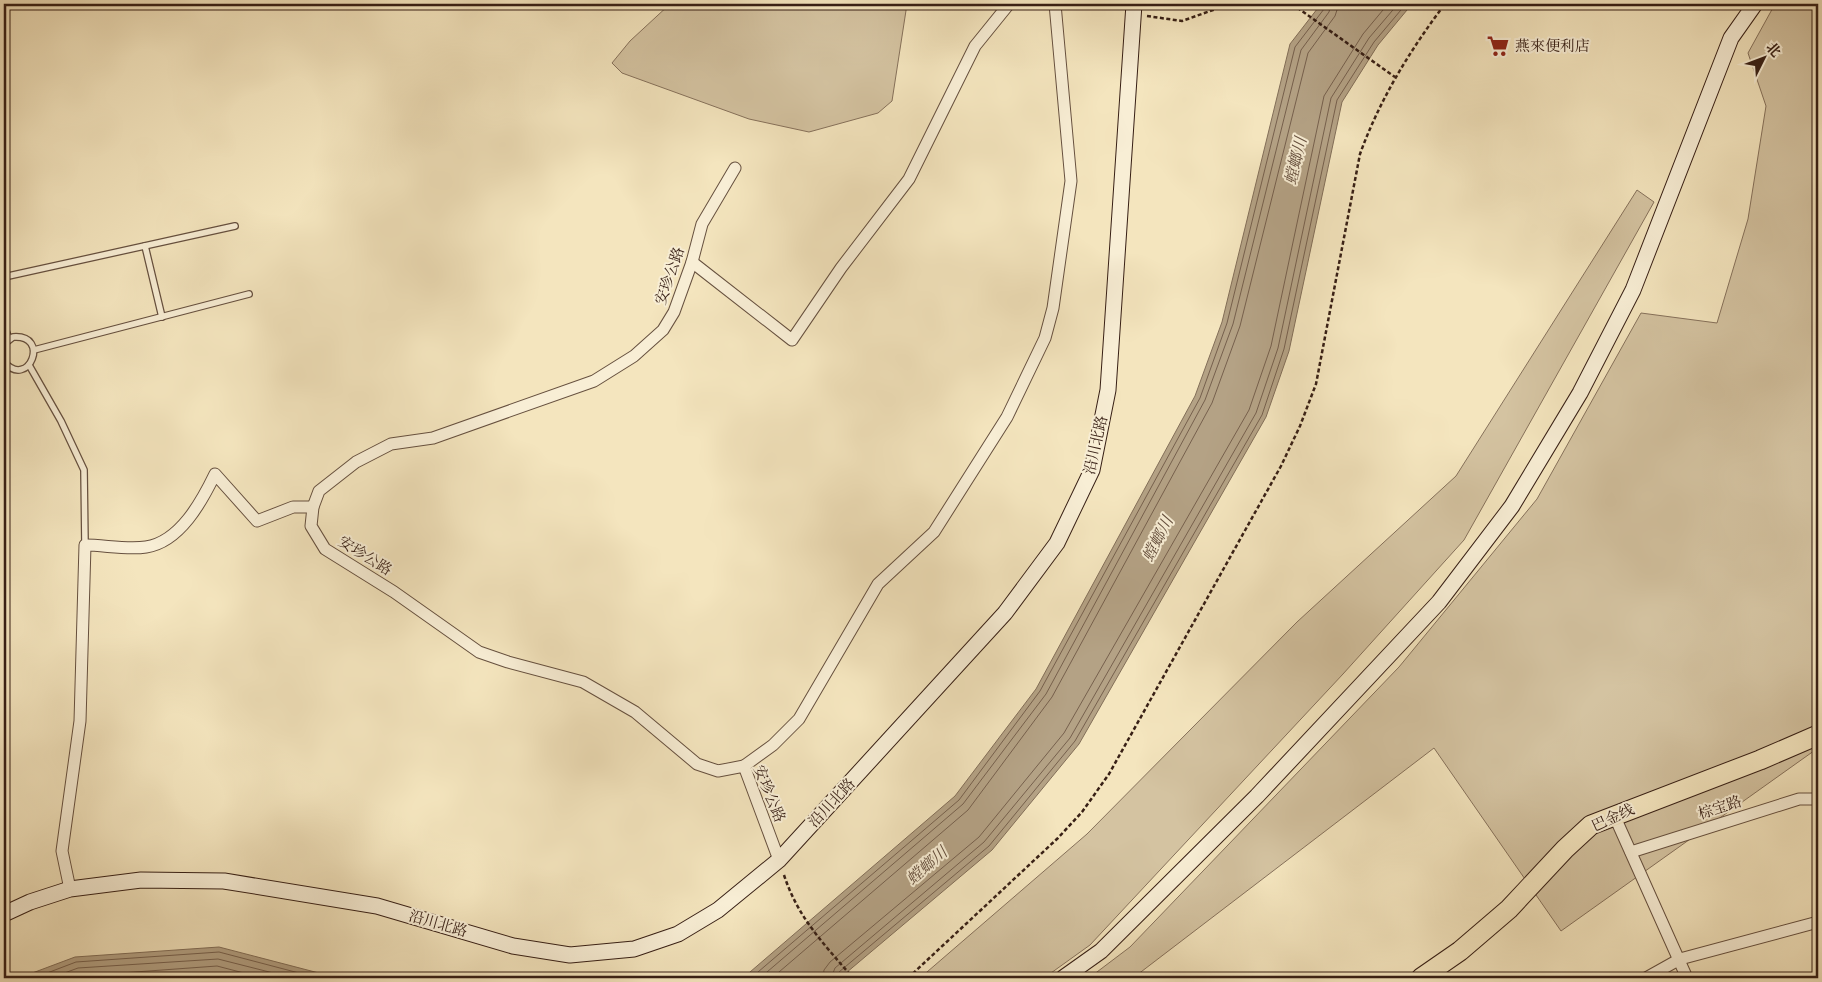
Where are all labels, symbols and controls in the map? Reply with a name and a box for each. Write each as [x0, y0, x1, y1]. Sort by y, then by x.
north arrow [1740, 32, 1790, 82]
supermarket icon: 燕來便利店 [1485, 33, 1511, 59]
place label: 燕來便利店 [1515, 37, 1590, 56]
text: 北 [1762, 39, 1784, 61]
water label: 螳螂川 [1281, 133, 1312, 187]
street label: 安珍公路 [651, 245, 689, 307]
street label: 沿川北路 [1080, 414, 1112, 476]
water label: 螳螂川 [1138, 511, 1179, 565]
street label: 安珍公路 [335, 532, 395, 580]
street label: 安珍公路 [749, 763, 789, 825]
street label: 沿川北路 [805, 775, 859, 831]
street label: 棕宝路 [1696, 792, 1744, 824]
street label: 巴金线 [1589, 800, 1637, 836]
water label: 螳螂川 [902, 841, 953, 889]
street label: 沿川北路 [407, 907, 469, 941]

